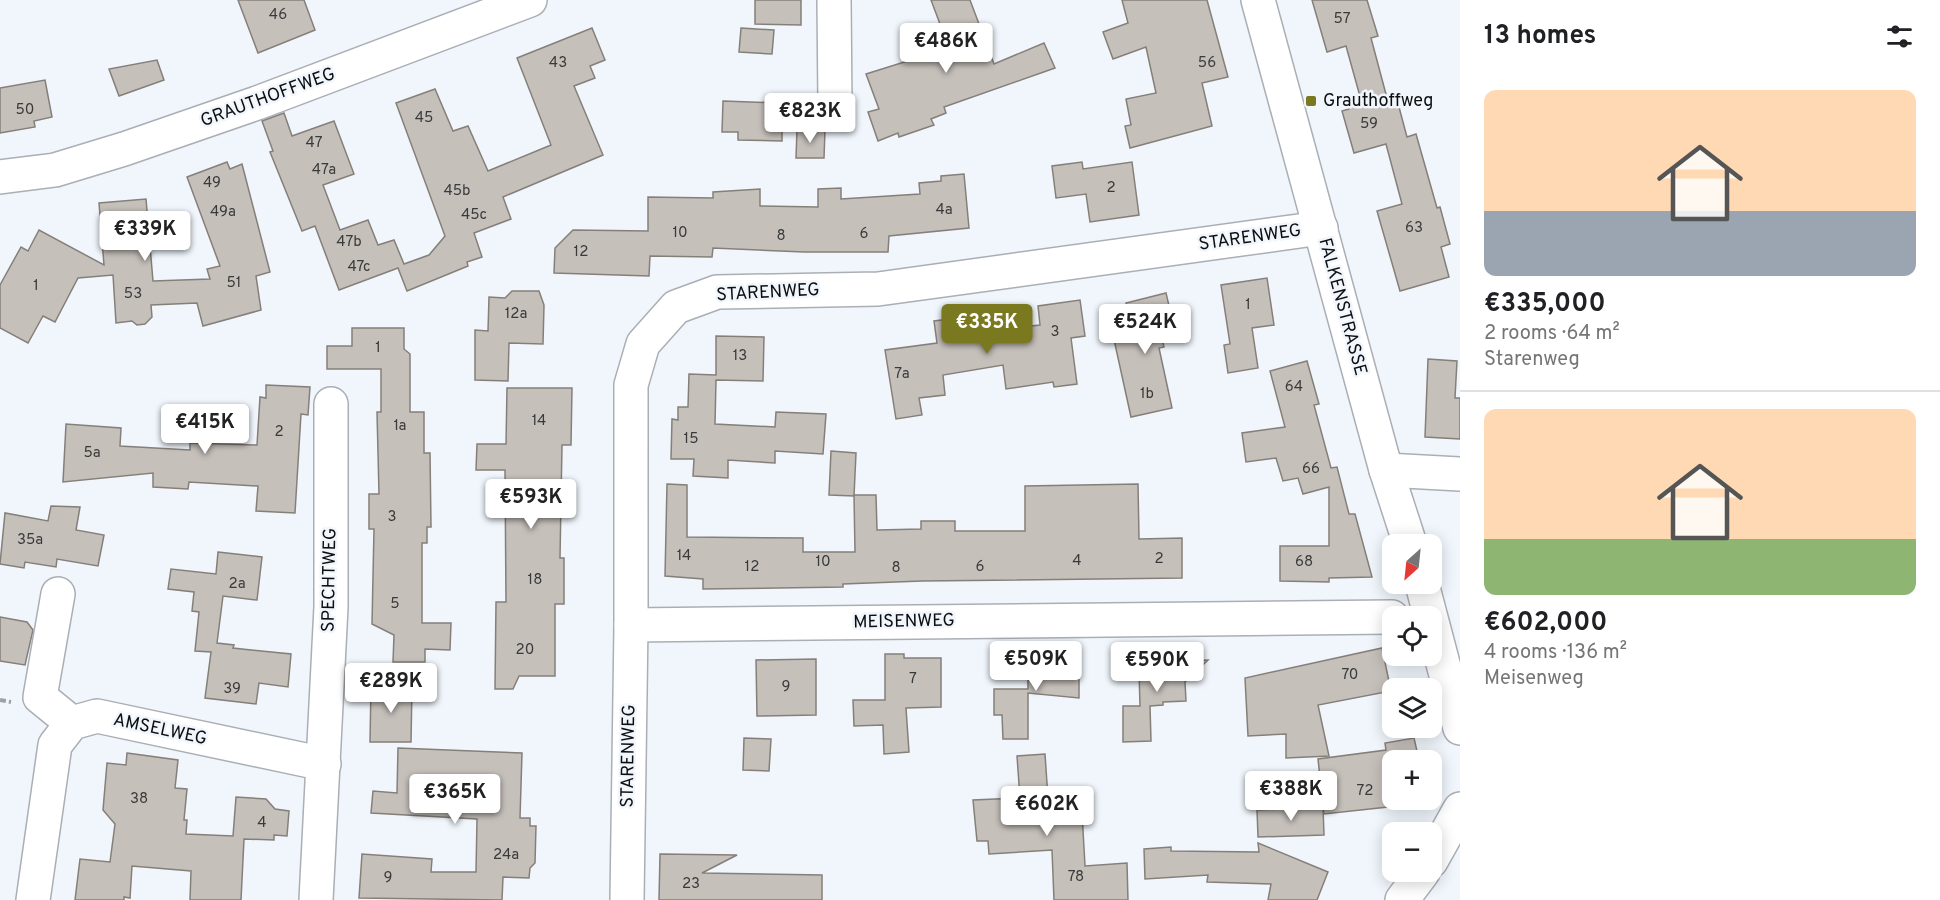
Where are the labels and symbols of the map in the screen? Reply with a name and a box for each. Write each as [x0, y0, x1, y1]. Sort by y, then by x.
house number: 46 [269, 6, 287, 25]
house number: 57 [1334, 10, 1351, 29]
pin: €486K [904, 23, 988, 74]
house number: 43 [549, 54, 567, 73]
house number: 56 [1198, 54, 1216, 73]
street label: GRAUTHOFFWEG [198, 63, 338, 133]
place label: Grauthoffweg [1323, 90, 1434, 113]
pin: €823K [768, 93, 852, 144]
marker: Grauthoffweg [1304, 94, 1318, 108]
house number: 50 [16, 101, 34, 120]
house number: 45 [415, 109, 433, 128]
house number: 59 [1360, 115, 1378, 134]
house number: 47 [306, 134, 323, 153]
house number: 47a [312, 161, 336, 180]
house number: 49 [203, 174, 221, 193]
house number: 2 [1106, 179, 1116, 198]
house number: 45b [443, 182, 471, 201]
house number: 4a [935, 201, 953, 220]
house number: 49a [210, 203, 236, 222]
house number: 45c [461, 206, 487, 225]
pin: €339K [103, 211, 187, 262]
street label: STARENWEG [1197, 219, 1303, 257]
house number: 63 [1405, 219, 1423, 238]
house number: 10 [672, 224, 688, 243]
house number: 6 [860, 225, 869, 244]
house number: 8 [776, 227, 786, 246]
house number: 47b [336, 233, 362, 252]
street label: FALKENSTRASSE [1313, 236, 1371, 378]
house number: 12 [574, 243, 588, 262]
house number: 47c [347, 258, 371, 277]
house number: 51 [227, 274, 241, 293]
house number: 1 [33, 277, 39, 296]
street label: STARENWEG [716, 279, 820, 307]
house number: 53 [124, 285, 142, 304]
house number: 1 [1245, 296, 1251, 315]
pin: €335K [945, 304, 1029, 355]
pin: €524K [1103, 304, 1187, 355]
house number: 12a [505, 305, 527, 324]
house number: 3 [1050, 323, 1060, 342]
house number: 1 [375, 339, 381, 358]
house number: 13 [733, 347, 747, 366]
house number: 7a [894, 365, 910, 384]
house number: 64 [1285, 378, 1303, 397]
house number: 1b [1140, 385, 1154, 404]
pin: €415K [163, 404, 247, 455]
house number: 14 [532, 412, 546, 431]
house number: 1a [393, 417, 407, 436]
house number: 2 [274, 423, 284, 442]
house number: 15 [684, 430, 698, 449]
house number: 5a [83, 444, 101, 463]
house number: 66 [1302, 460, 1320, 479]
pin: €593K [489, 479, 573, 530]
house number: 3 [387, 508, 397, 527]
street label: SPECHTWEG [318, 528, 342, 632]
house number: 35a [17, 531, 43, 550]
north arrow [1382, 534, 1442, 594]
house number: 14 [677, 547, 691, 566]
house number: 2 [1154, 550, 1164, 569]
house number: 4 [1072, 552, 1082, 571]
house number: 10 [815, 553, 831, 572]
house number: 68 [1295, 553, 1313, 572]
house number: 12 [745, 558, 759, 577]
house number: 6 [976, 558, 985, 577]
house number: 8 [891, 559, 901, 578]
house number: 18 [528, 571, 542, 590]
house number: 2a [228, 575, 246, 594]
house number: 5 [390, 595, 400, 614]
street label: MEISENWEG [853, 610, 955, 634]
house number: 20 [516, 641, 534, 660]
pin: €509K [994, 641, 1078, 692]
pin: €590K [1115, 642, 1199, 693]
pin: €289K [349, 663, 433, 714]
house number: 70 [1341, 666, 1359, 685]
house number: 7 [909, 670, 917, 689]
house number: 9 [782, 678, 790, 697]
house number: 39 [223, 680, 241, 699]
street label: STARENWEG [617, 704, 641, 808]
street label: AMSELWEG [111, 709, 209, 751]
pin: €388K [1249, 771, 1333, 822]
pin: €365K [413, 774, 497, 825]
house number: 72 [1357, 782, 1373, 801]
pin: €602K [1005, 786, 1089, 837]
house number: 38 [130, 790, 148, 809]
house number: 4 [257, 814, 267, 833]
house number: 24a [493, 846, 519, 865]
house number: 78 [1068, 868, 1084, 887]
house number: 9 [384, 869, 392, 888]
house number: 23 [682, 875, 700, 894]

